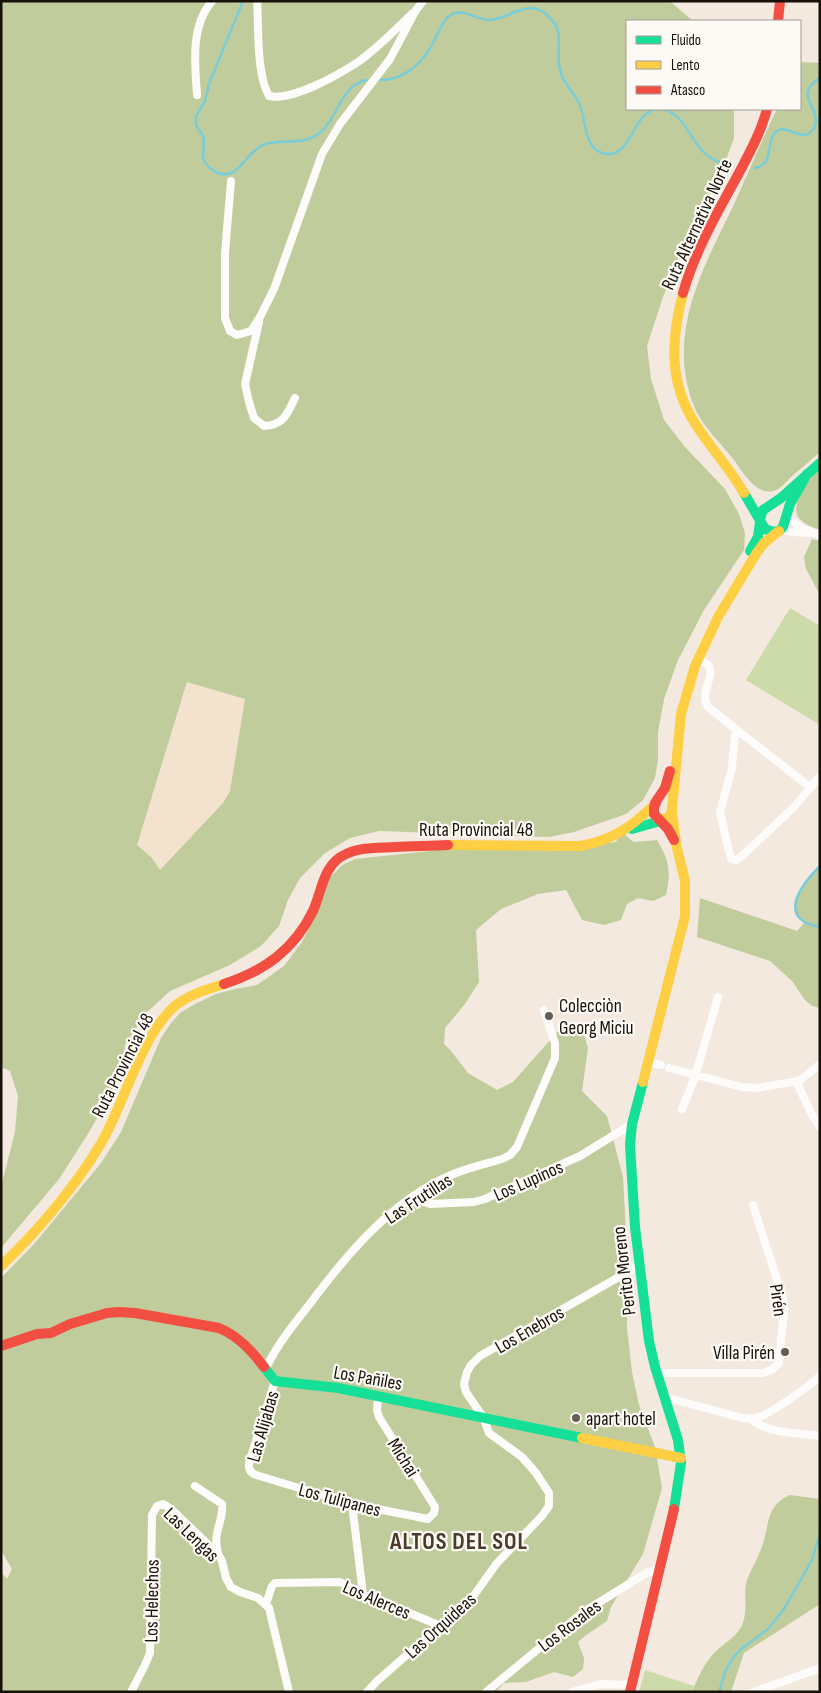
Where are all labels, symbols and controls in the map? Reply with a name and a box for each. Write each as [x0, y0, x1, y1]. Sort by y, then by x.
legend [626, 20, 801, 110]
text: Fluido [671, 31, 701, 50]
text: Lento [671, 56, 700, 75]
text: Atasco [670, 81, 705, 100]
street label: Ruta Alternativa Norte [657, 155, 738, 294]
street label: Ruta Provincial 48 [419, 819, 533, 842]
place label: Colecciòn Georg Miciu [559, 995, 633, 1040]
street label: Ruta Provincial 48 [87, 1010, 159, 1122]
marker: Colecciòn Georg Miciu [543, 1010, 555, 1022]
street label: Los Lupinos [490, 1156, 567, 1207]
street label: Las Frutillas [381, 1169, 457, 1229]
street label: Perito Moreno [608, 1225, 641, 1316]
street label: Pirén [764, 1283, 791, 1318]
street label: Los Enebros [491, 1301, 569, 1359]
place label: Villa Pirén [713, 1342, 775, 1365]
marker: Villa Pirén [779, 1346, 791, 1358]
street label: Los Pañiles [332, 1361, 404, 1396]
street label: Las Alijabas [242, 1388, 285, 1465]
place label: apart hotel [586, 1408, 656, 1431]
marker: apart hotel [570, 1412, 582, 1424]
street label: Michai [382, 1434, 423, 1481]
street label: Los Tulipanes [296, 1478, 383, 1522]
street label: Las Lengas [158, 1503, 224, 1567]
district label: ALTOS DEL SOL [389, 1527, 528, 1556]
street label: Los Helechos [140, 1559, 165, 1643]
street label: Los Alerces [339, 1576, 414, 1625]
street label: Las Orquideas [401, 1588, 481, 1664]
street label: Los Rosales [534, 1595, 606, 1657]

